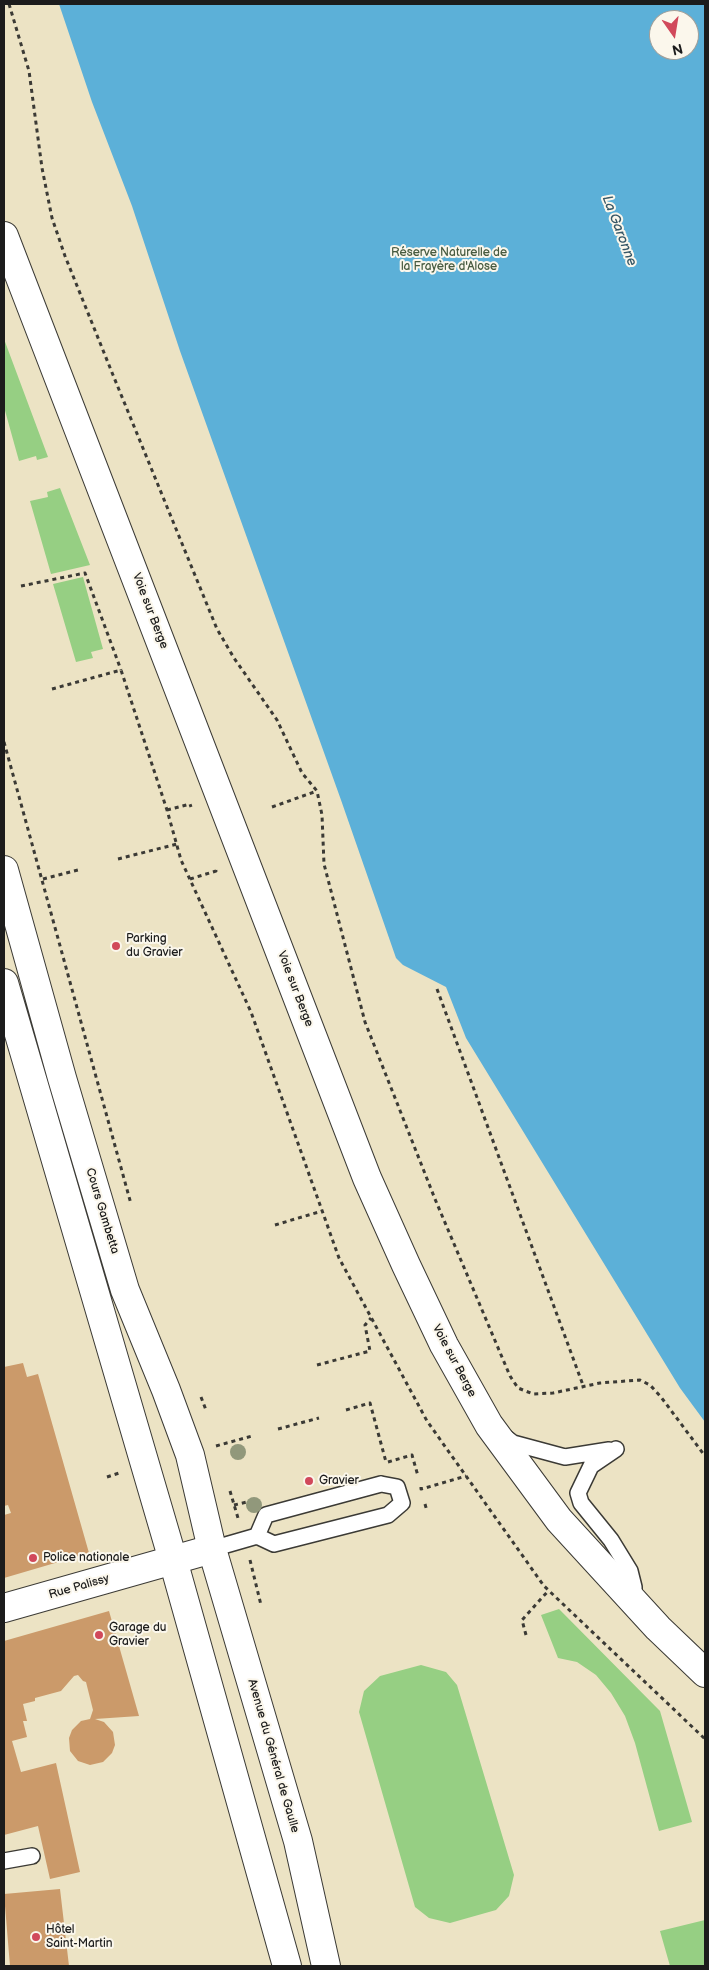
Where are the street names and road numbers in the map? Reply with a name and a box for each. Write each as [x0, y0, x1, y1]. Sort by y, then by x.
street label: Voie sur Berge [129, 571, 171, 651]
street label: Voie sur Berge [274, 949, 316, 1029]
street label: Cours Gambetta [82, 1166, 122, 1256]
street label: Voie sur Berge [429, 1322, 479, 1400]
street label: Rue Palissy [47, 1571, 111, 1603]
street label: Avenue du Général de Gaulle [244, 1677, 302, 1835]

